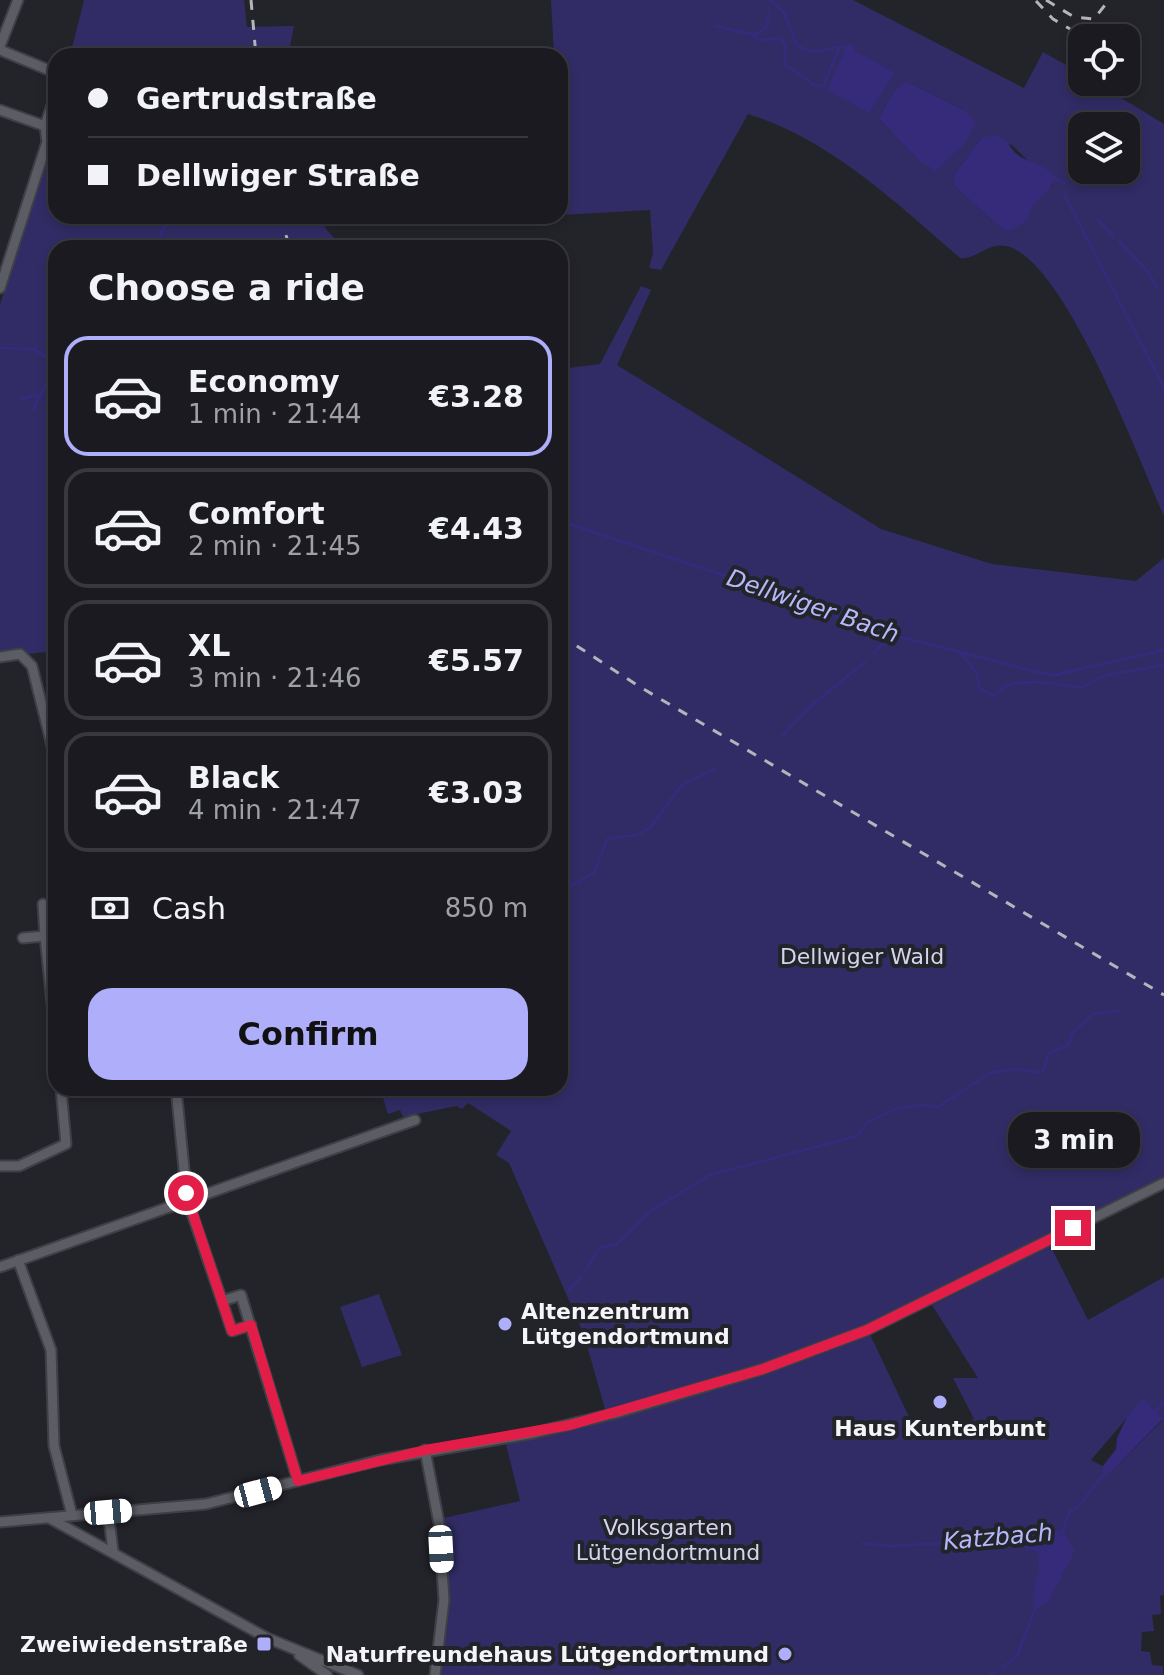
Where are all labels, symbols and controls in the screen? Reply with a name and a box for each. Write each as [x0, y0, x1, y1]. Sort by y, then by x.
map controls [1068, 24, 1140, 184]
button: locate [1068, 24, 1140, 96]
text: Gertrudstraße [136, 81, 377, 116]
button: layers [1068, 112, 1140, 184]
text: Dellwiger Straße [136, 158, 420, 193]
text: Choose a ride [88, 267, 365, 308]
icon: car [92, 360, 164, 432]
text: Economy [188, 364, 340, 399]
text: €3.28 [429, 379, 524, 414]
text: 1 min · 21:44 [188, 399, 362, 429]
icon: car [92, 492, 164, 564]
text: Comfort [188, 496, 325, 531]
text: €4.43 [429, 511, 524, 546]
text: 2 min · 21:45 [188, 531, 362, 561]
water label: Dellwiger Bach [723, 563, 903, 649]
icon: car [92, 624, 164, 696]
text: XL [188, 628, 230, 663]
text: €5.57 [429, 643, 524, 678]
text: 3 min · 21:46 [188, 663, 362, 693]
icon: car [92, 756, 164, 828]
text: Black [188, 760, 279, 795]
text: €3.03 [429, 775, 524, 810]
text: 4 min · 21:47 [188, 795, 362, 825]
icon: cash [88, 886, 132, 930]
text: Cash [152, 891, 226, 926]
text: 850 m [445, 893, 528, 923]
park label: Dellwiger Wald [780, 944, 944, 969]
button: Confirm [88, 988, 528, 1080]
callout: 3 min [1007, 1112, 1139, 1168]
text: 3 min [1033, 1125, 1115, 1155]
route start [168, 1175, 204, 1211]
route end [1055, 1210, 1091, 1246]
place label: Altenzentrum Lütgendortmund [521, 1299, 730, 1349]
marker: Altenzentrum Lütgendortmund [496, 1315, 514, 1333]
marker: Haus Kunterbunt [931, 1393, 949, 1411]
place label: Haus Kunterbunt [834, 1416, 1046, 1441]
car [232, 1474, 284, 1510]
car [83, 1498, 133, 1526]
park label: Volksgarten Lütgendortmund [576, 1515, 760, 1565]
water label: Katzbach [942, 1518, 1054, 1556]
car [428, 1524, 454, 1574]
place label: Zweiwiedenstraße [20, 1632, 248, 1657]
marker: Zweiwiedenstraße [255, 1635, 273, 1653]
place label: Naturfreundehaus Lütgendortmund [326, 1642, 769, 1667]
marker: Naturfreundehaus Lütgendortmund [776, 1645, 794, 1663]

